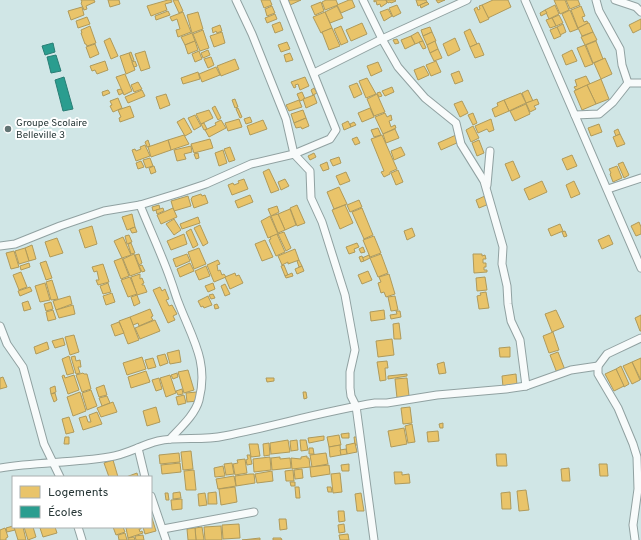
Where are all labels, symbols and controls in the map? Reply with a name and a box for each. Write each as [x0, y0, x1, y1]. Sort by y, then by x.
place label: Groupe Scolaire Belleville 3 [16, 117, 87, 142]
marker: Groupe Scolaire Belleville 3 [3, 124, 13, 134]
legend [12, 476, 152, 528]
text: Logements [48, 485, 108, 501]
text: Écoles [48, 505, 83, 521]

